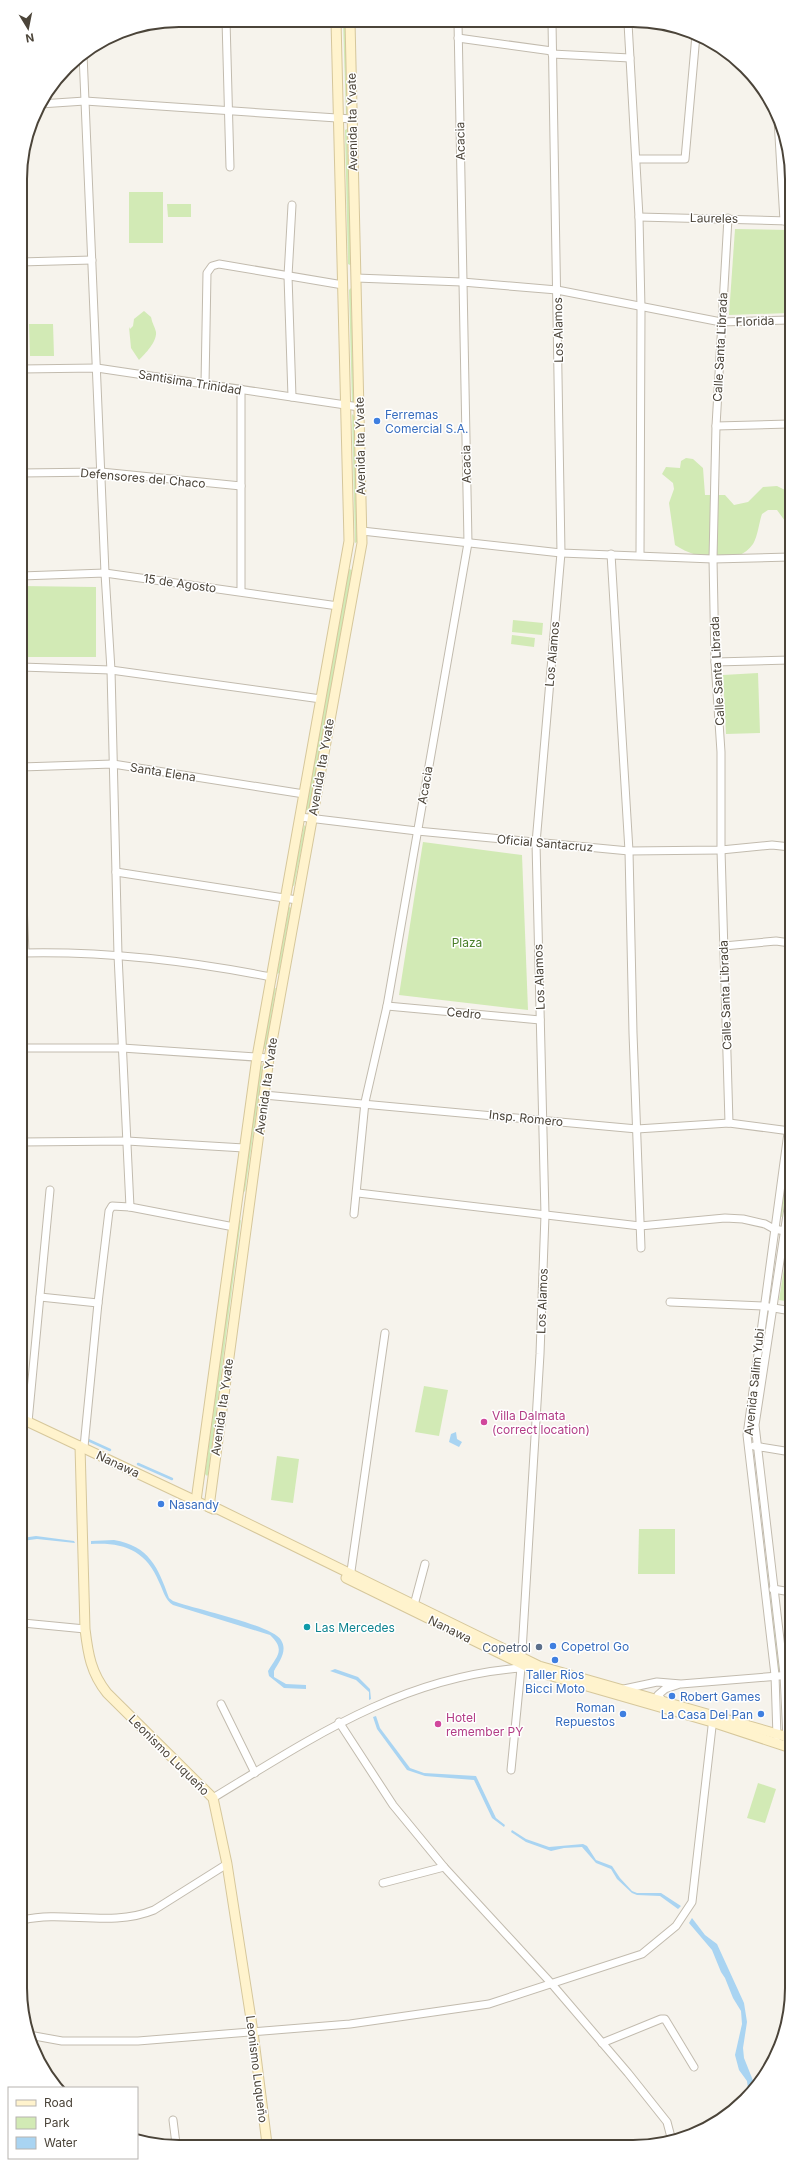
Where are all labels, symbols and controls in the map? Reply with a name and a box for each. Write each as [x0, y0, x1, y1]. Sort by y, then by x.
north arrow [8, 8, 48, 48]
text: N [24, 30, 35, 45]
street label: Avenida Ita Yvate [344, 73, 360, 171]
street label: Acacia [452, 122, 468, 160]
street label: Laureles [690, 210, 738, 226]
street label: Calle Santa Librada [710, 292, 730, 402]
street label: Los Alamos [550, 297, 566, 363]
street label: Florida [735, 313, 775, 329]
street label: Santisima Trinidad [137, 366, 243, 398]
street label: Avenida Ita Yvate [352, 397, 368, 495]
place label: Ferremas Comercial S.A. [385, 407, 468, 436]
marker: Ferremas Comercial S.A. [372, 416, 382, 426]
street label: Acacia [458, 445, 474, 483]
street label: Defensores del Chaco [80, 465, 206, 491]
street label: 15 de Agosto [143, 570, 217, 596]
street label: Calle Santa Librada [707, 616, 727, 726]
street label: Los Alamos [542, 621, 562, 687]
street label: Avenida Ita Yvate [305, 717, 337, 817]
street label: Santa Elena [129, 759, 197, 785]
street label: Acacia [414, 765, 436, 805]
street label: Oficial Santacruz [496, 831, 594, 855]
park label: Plaza [452, 935, 482, 950]
street label: Calle Santa Librada [716, 940, 734, 1050]
street label: Los Alamos [530, 944, 548, 1010]
street label: Cedro [446, 1004, 482, 1022]
street label: Avenida Ita Yvate [252, 1036, 280, 1136]
street label: Insp. Romero [488, 1107, 564, 1129]
street label: Los Alamos [533, 1268, 551, 1334]
street label: Avenida Salim Yubi [741, 1328, 767, 1436]
street label: Avenida Ita Yvate [208, 1357, 236, 1457]
place label: Villa Dalmata (correct location) [492, 1408, 590, 1437]
marker: Villa Dalmata (correct location) [479, 1417, 489, 1427]
street label: Nanawa [94, 1447, 142, 1481]
place label: Nasandy [169, 1497, 219, 1512]
marker: Nasandy [156, 1499, 166, 1509]
street label: Nanawa [426, 1612, 474, 1646]
place label: Las Mercedes [315, 1620, 395, 1635]
marker: Las Mercedes [302, 1622, 312, 1632]
place label: Copetrol Go [561, 1639, 629, 1654]
place label: Copetrol [482, 1640, 531, 1655]
marker: Copetrol Go [548, 1641, 558, 1651]
marker: Copetrol [534, 1642, 544, 1652]
marker: Taller Rios Bicci Moto [550, 1655, 560, 1665]
place label: Taller Rios Bicci Moto [525, 1667, 585, 1696]
place label: Robert Games [680, 1689, 761, 1704]
marker: Robert Games [667, 1691, 677, 1701]
place label: Roman Repuestos [555, 1700, 615, 1729]
place label: La Casa Del Pan [661, 1707, 753, 1722]
marker: Roman Repuestos [618, 1709, 628, 1719]
marker: La Casa Del Pan [756, 1709, 766, 1719]
place label: Hotel remember PY [446, 1710, 523, 1739]
street label: Leonismo Luqueño [126, 1712, 212, 1798]
marker: Hotel remember PY [433, 1719, 443, 1729]
street label: Leonismo Luqueño [243, 2014, 271, 2124]
legend [8, 2087, 138, 2159]
text: Road [44, 2095, 73, 2110]
text: Park [44, 2115, 70, 2130]
text: Water [44, 2135, 78, 2150]

